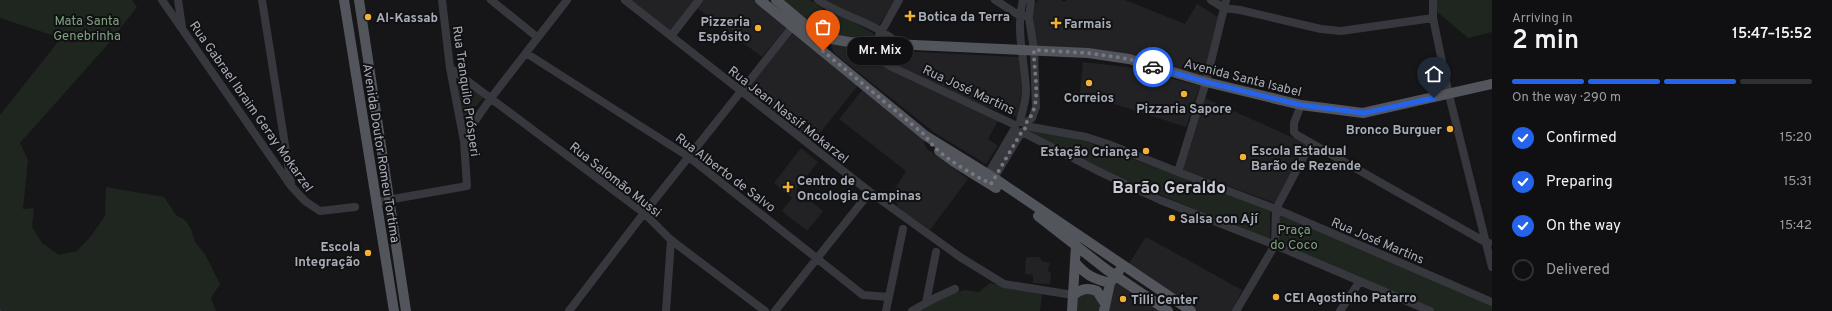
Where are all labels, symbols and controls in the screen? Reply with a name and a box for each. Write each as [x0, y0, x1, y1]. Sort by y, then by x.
pin [806, 10, 840, 51]
place label: Botica da Terra [918, 10, 1010, 26]
place label: Al-Kassab [376, 11, 438, 27]
marker: Botica da Terra [905, 11, 915, 21]
text: Arriving in [1512, 11, 1573, 27]
marker: Al-Kassab [363, 12, 373, 22]
park label: Mata Santa Genebrinha [53, 14, 121, 45]
place label: Pizzeria Espósito [698, 15, 750, 46]
icon: bag [812, 16, 834, 38]
place label: Farmais [1064, 17, 1112, 33]
marker: Farmais [1051, 18, 1061, 28]
street label: Rua Gabrael Ibraim Geray Mokarzel [185, 19, 316, 196]
marker: Pizzeria Espósito [753, 23, 763, 33]
street label: Rua Tranquilo Prósperi [448, 25, 482, 158]
text: 2 min [1512, 25, 1579, 58]
text: 15:47–15:52 [1732, 25, 1812, 44]
callout: Mr. Mix [847, 37, 913, 65]
text: Mr. Mix [859, 43, 901, 59]
courier [1133, 47, 1173, 87]
icon: car [1142, 56, 1164, 78]
street label: Avenida Santa Isabel [1182, 57, 1303, 101]
pin [1417, 57, 1451, 98]
street label: Avenida Doutor Romeu Tortima [358, 62, 402, 244]
street label: Rua José Martins [920, 62, 1017, 119]
street label: Rua Jean Nassif Mokarzel [724, 63, 851, 168]
icon: home [1423, 63, 1445, 85]
marker: Correios [1084, 78, 1094, 88]
marker: Pizzaria Sapore [1179, 89, 1189, 99]
text: On the way · 290 m [1512, 90, 1621, 106]
place label: Correios [1064, 91, 1114, 107]
place label: Pizzaria Sapore [1136, 102, 1232, 118]
place label: Bronco Burguer [1346, 123, 1443, 139]
marker: Bronco Burguer [1445, 124, 1455, 134]
icon: check [1512, 127, 1534, 149]
text: Confirmed [1546, 129, 1617, 148]
text: 15:20 [1780, 130, 1812, 146]
street label: Rua Alberto de Salvo [671, 131, 778, 217]
street label: Rua Salomão Mussi [566, 140, 664, 221]
place label: Escola Estadual Barão de Rezende [1251, 144, 1361, 175]
place label: Estação Criança [1040, 145, 1138, 161]
marker: Estação Criança [1141, 146, 1151, 156]
marker: Escola Estadual Barão de Rezende [1238, 152, 1248, 162]
icon: check [1512, 171, 1534, 193]
text: Preparing [1546, 173, 1613, 192]
place label: Centro de Oncologia Campinas [797, 174, 921, 205]
text: 15:31 [1784, 174, 1812, 190]
district label: Barão Geraldo [1112, 178, 1226, 200]
marker: Centro de Oncologia Campinas [782, 181, 794, 193]
place label: Salsa con Ají [1180, 212, 1259, 228]
marker: Salsa con Ají [1167, 213, 1177, 223]
street label: Rua José Martins [1328, 215, 1426, 269]
icon: check [1512, 215, 1534, 237]
text: On the way [1546, 217, 1621, 236]
text: 15:42 [1780, 218, 1812, 234]
park label: Praça do Coco [1270, 223, 1318, 254]
place label: Escola Integração [294, 240, 360, 271]
marker: Escola Integração [363, 248, 373, 258]
text: Delivered [1546, 261, 1610, 280]
place label: CEI Agostinho Patarro [1284, 291, 1417, 307]
marker: CEI Agostinho Patarro [1271, 292, 1281, 302]
place label: Tilli Center [1131, 293, 1198, 309]
marker: Tilli Center [1118, 294, 1128, 304]

